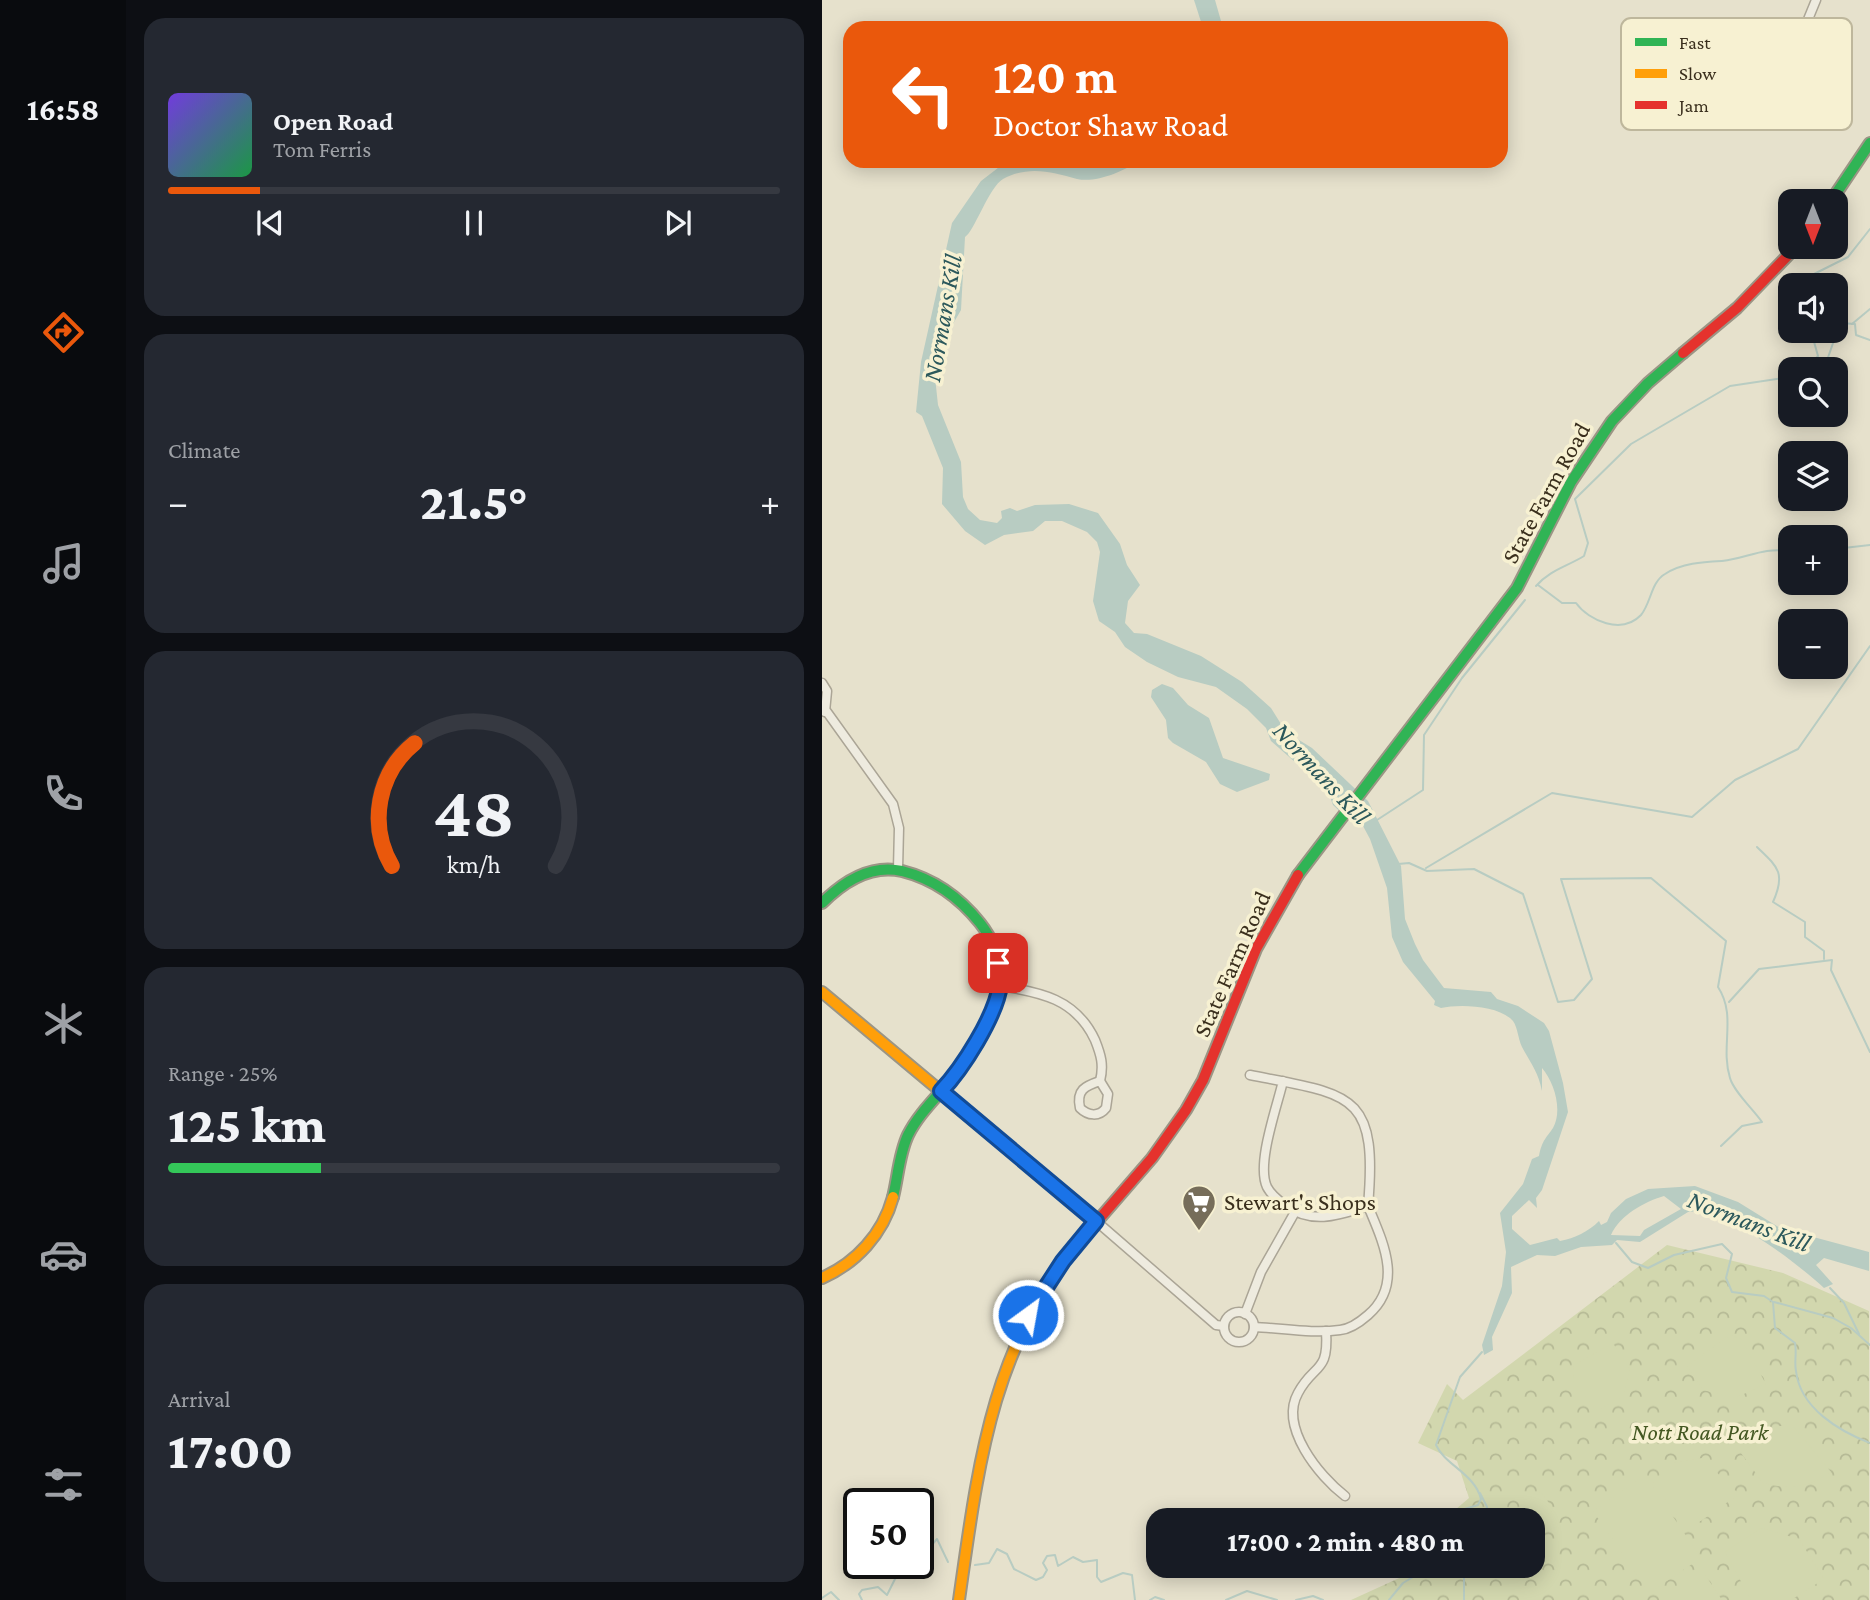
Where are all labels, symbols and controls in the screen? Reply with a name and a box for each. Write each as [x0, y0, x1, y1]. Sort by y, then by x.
legend [1621, 18, 1852, 130]
text: Fast [1679, 32, 1711, 53]
icon: left [878, 49, 969, 140]
text: 120 m [993, 49, 1117, 104]
text: Slow [1679, 63, 1716, 84]
text: 16:58 [27, 91, 99, 127]
text: Jam [1677, 95, 1709, 116]
text: Open Road [273, 107, 393, 136]
text: Doctor Shaw Road [993, 107, 1228, 143]
text: Tom Ferris [273, 136, 371, 162]
north arrow [1778, 189, 1848, 259]
map controls [1778, 189, 1848, 679]
icon: previous [251, 204, 289, 242]
icon: pause [455, 204, 493, 242]
icon: next [659, 204, 697, 242]
water label: Normans Kill [917, 252, 968, 384]
button: sound [1778, 273, 1848, 343]
icon: directions [39, 308, 88, 357]
button: search [1778, 357, 1848, 427]
street label: State Farm Road [1496, 418, 1595, 568]
text: Climate [168, 437, 240, 463]
button: layers [1778, 441, 1848, 511]
text: 21.5° [420, 472, 528, 530]
text: − [168, 481, 188, 523]
text: + [760, 481, 780, 523]
button: + [1778, 525, 1848, 595]
icon: music [39, 539, 88, 588]
button: − [1778, 609, 1848, 679]
water label: Normans Kill [1267, 716, 1377, 831]
icon: phone [39, 769, 88, 818]
text: 48 [433, 771, 515, 852]
text: km/h [447, 851, 501, 878]
street label: State Farm Road [1187, 887, 1276, 1041]
pin [968, 933, 1028, 993]
icon: arrive [979, 944, 1017, 982]
icon: climate [39, 999, 88, 1048]
text: Range · 25% [168, 1060, 277, 1086]
text: 125 km [168, 1095, 326, 1153]
supermarket icon: Stewart's Shops [1180, 1183, 1218, 1232]
water label: Normans Kill [1684, 1185, 1815, 1258]
place label: Stewart's Shops [1224, 1188, 1376, 1215]
icon: car [39, 1230, 88, 1279]
position arrow [991, 1278, 1065, 1352]
text: Arrival [168, 1386, 231, 1412]
park label: Nott Road Park [1632, 1418, 1770, 1445]
text: 17:00 [168, 1421, 293, 1479]
icon: filters [39, 1460, 88, 1509]
speed limit sign: 50 [843, 1488, 934, 1579]
text: 17:00 · 2 min · 480 m [1227, 1528, 1464, 1557]

